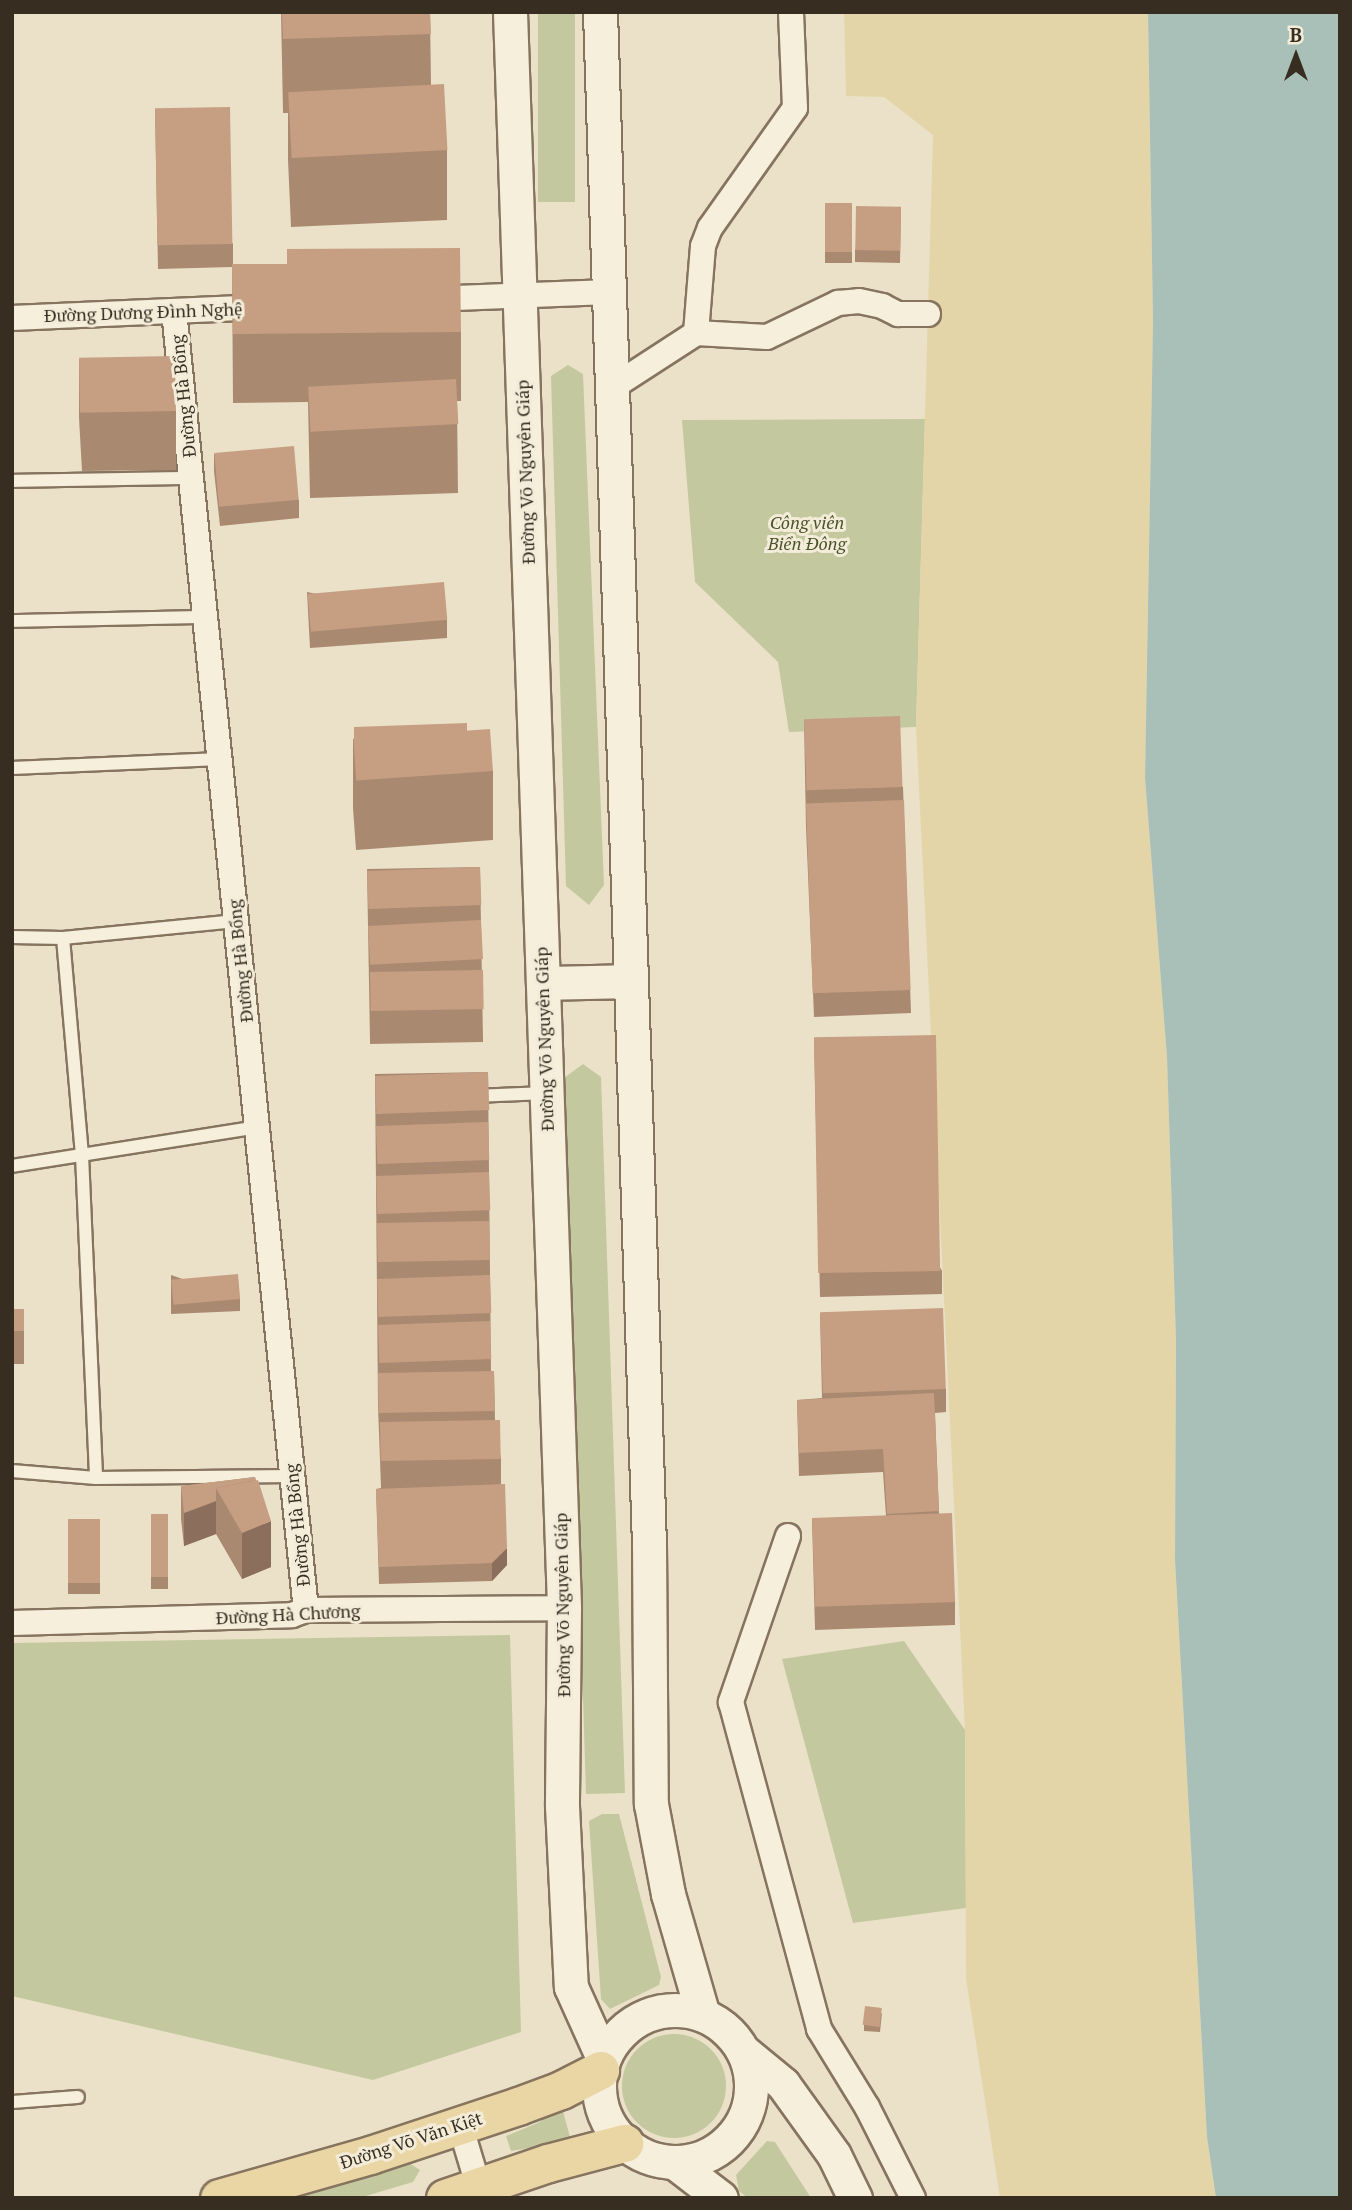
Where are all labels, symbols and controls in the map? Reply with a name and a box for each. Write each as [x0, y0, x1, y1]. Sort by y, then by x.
north arrow [1261, 21, 1331, 91]
text: B [1290, 22, 1302, 47]
street label: Đường Dương Đình Nghệ [40, 298, 246, 326]
street label: Đường Hà Bổng [166, 331, 200, 461]
street label: Đường Võ Nguyên Giáp [511, 378, 539, 566]
park label: Công viên Biển Đông [767, 512, 847, 554]
street label: Đường Hà Bổng [223, 896, 257, 1026]
street label: Đường Võ Nguyên Giáp [530, 945, 558, 1133]
street label: Đường Hà Bổng [280, 1460, 314, 1590]
street label: Đường Võ Nguyên Giáp [550, 1511, 574, 1699]
street label: Đường Hà Chương [213, 1599, 363, 1629]
street label: Đường Võ Văn Kiệt [334, 2106, 488, 2174]

